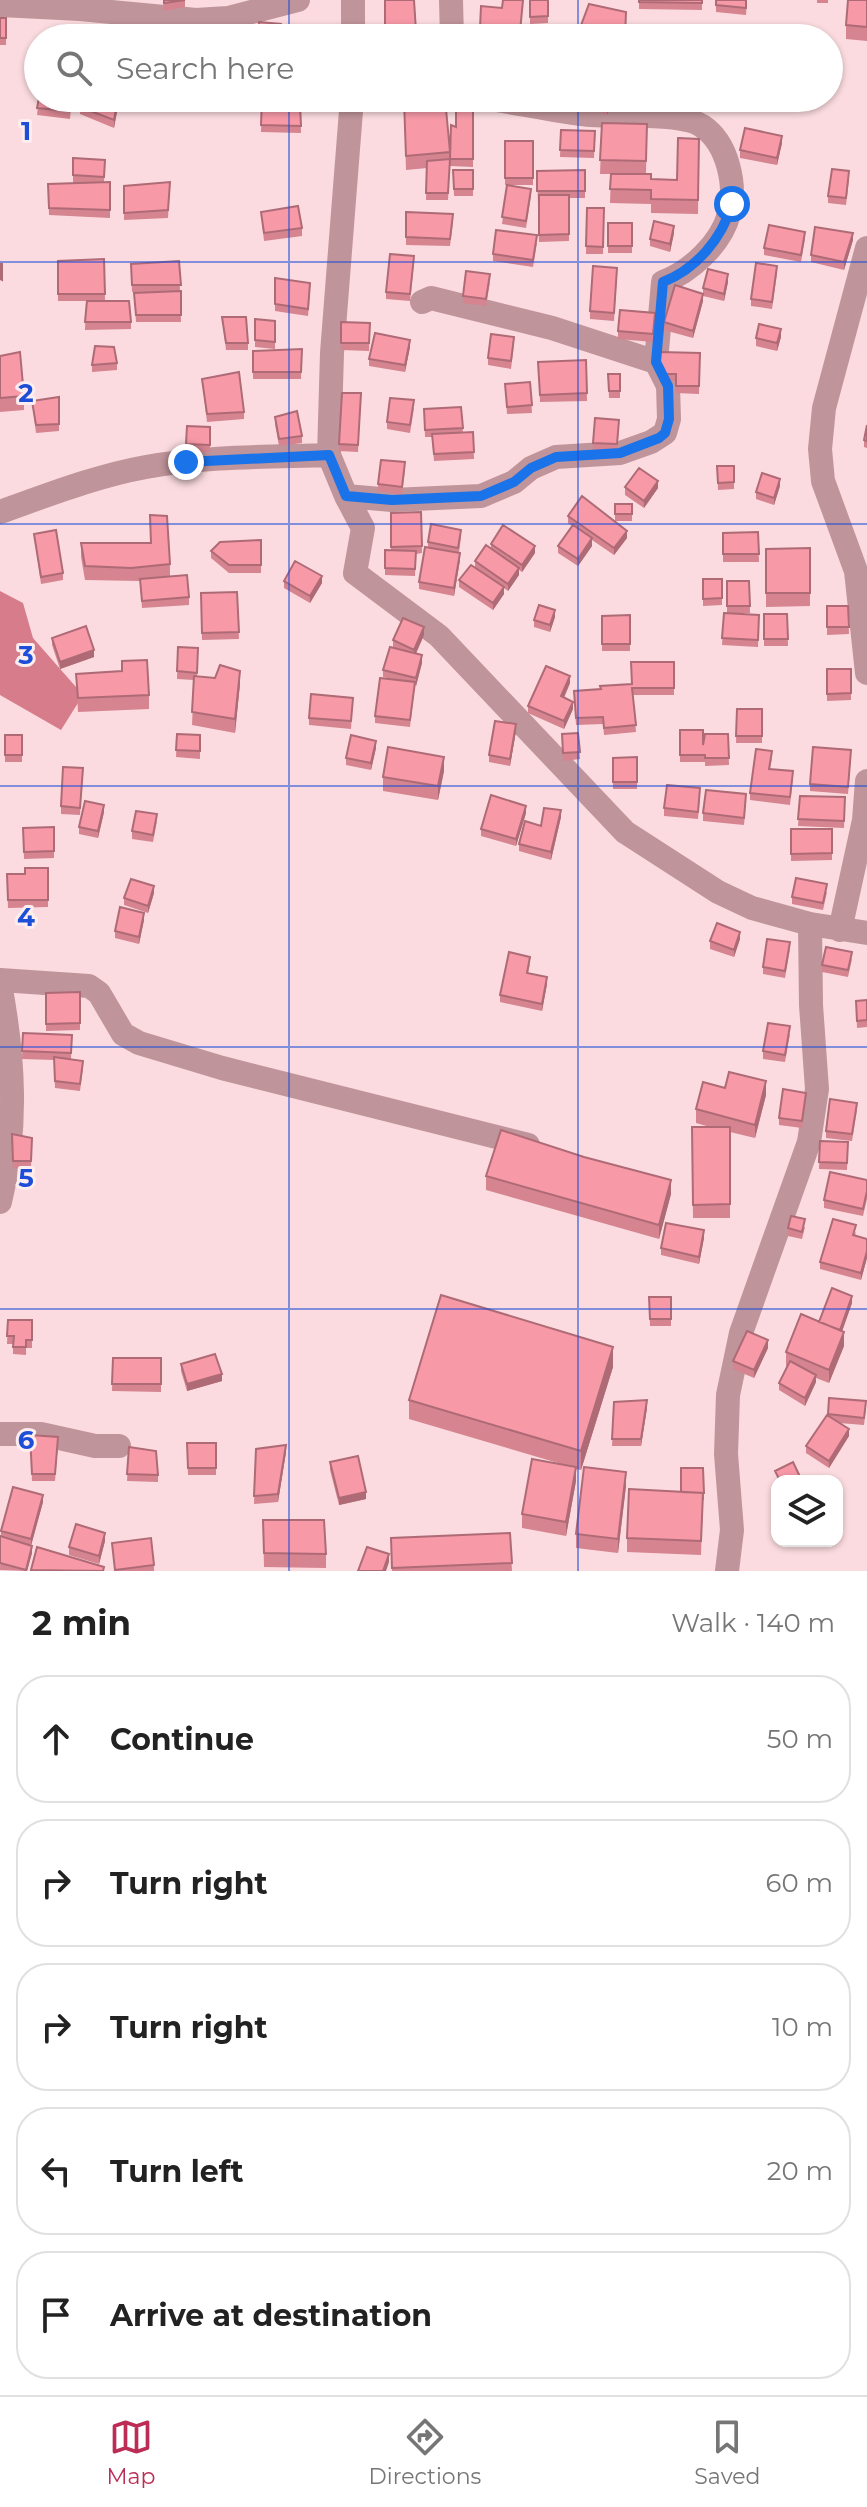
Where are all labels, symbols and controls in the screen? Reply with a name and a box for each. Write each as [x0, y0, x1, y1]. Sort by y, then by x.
search box [24, 24, 843, 112]
icon: search [52, 46, 96, 90]
text: Search here [116, 50, 294, 87]
text: 1 [21, 115, 31, 147]
route start [714, 186, 750, 222]
text: 2 [18, 377, 34, 409]
route end [168, 444, 204, 480]
text: 3 [17, 639, 34, 671]
text: 4 [17, 901, 35, 933]
text: 5 [18, 1162, 34, 1194]
text: 6 [18, 1424, 35, 1456]
map controls [771, 1475, 843, 1547]
button: layers [771, 1475, 843, 1547]
text: 2 min [32, 1602, 131, 1644]
text: Walk · 140 m [671, 1607, 835, 1639]
icon: ahead [34, 1717, 78, 1761]
text: Continue [110, 1721, 254, 1758]
text: 50 m [767, 1723, 833, 1755]
icon: right [34, 1861, 78, 1905]
text: Turn right [110, 1865, 267, 1902]
text: 60 m [766, 1867, 833, 1899]
icon: right [34, 2005, 78, 2049]
text: Turn right [110, 2009, 267, 2046]
text: 10 m [772, 2011, 833, 2043]
icon: left [34, 2149, 78, 2193]
text: Turn left [110, 2153, 243, 2190]
text: 20 m [767, 2155, 833, 2187]
icon: arrive [34, 2293, 78, 2337]
text: Arrive at destination [110, 2297, 432, 2334]
tab: Map [107, 2415, 155, 2490]
tab: Directions [369, 2415, 481, 2490]
tab: Saved [694, 2415, 760, 2490]

